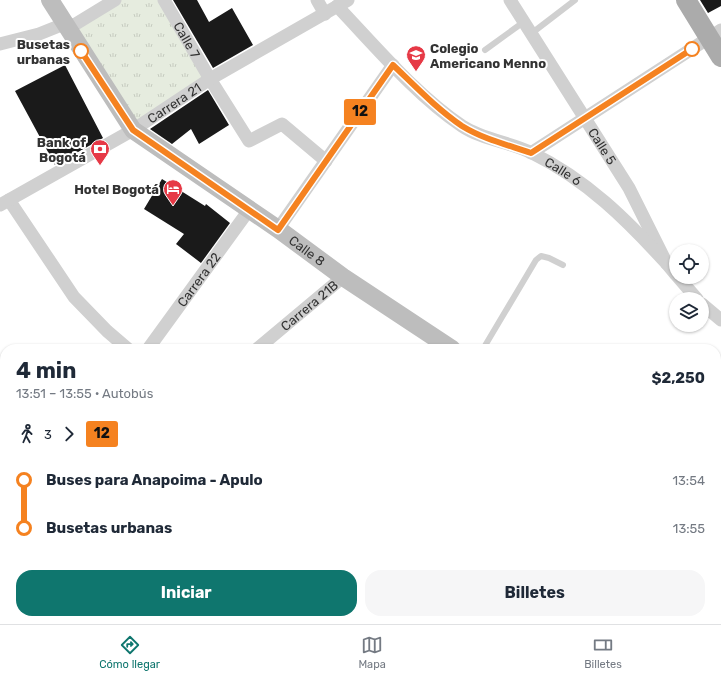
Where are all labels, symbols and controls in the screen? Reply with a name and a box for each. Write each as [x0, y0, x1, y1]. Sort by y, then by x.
street label: Calle 7 [170, 19, 203, 61]
place label: Busetas urbanas [17, 37, 70, 67]
place label: Colegio Americano Menno [430, 41, 546, 71]
unlabelled marker [684, 41, 700, 57]
marker: Busetas urbanas [73, 43, 89, 59]
school or university icon: Colegio Americano Menno [405, 44, 427, 72]
street label: Carrera 21 [145, 80, 204, 126]
line badge: 12 [342, 99, 378, 125]
text: 12 [352, 103, 368, 120]
street label: Calle 5 [585, 125, 619, 168]
place label: Bank of Bogotá [37, 135, 86, 165]
bank icon: Bank of Bogotá [89, 138, 111, 166]
street label: Calle 6 [542, 154, 584, 189]
hotel icon: Hotel Bogotá [162, 178, 184, 206]
place label: Hotel Bogotá [74, 182, 159, 197]
street label: Calle 8 [286, 233, 328, 269]
map controls [669, 244, 709, 332]
button: locate [669, 244, 709, 284]
street label: Carrera 22 [174, 250, 224, 310]
street label: Carrera 21B [278, 277, 341, 334]
button: layers [669, 292, 709, 332]
text: 4 min [16, 357, 76, 384]
text: $2,250 [651, 369, 705, 387]
text: 13:51 – 13:55 · Autobús [16, 386, 153, 401]
icon: walk [16, 423, 38, 445]
icon: forward [58, 423, 80, 445]
text: 12 [94, 425, 110, 442]
text: 3 [44, 427, 52, 442]
text: Buses para Anapoima - Apulo [46, 471, 263, 489]
text: 13:54 [672, 473, 705, 488]
text: Busetas urbanas [46, 519, 172, 537]
text: 13:55 [673, 521, 705, 536]
button: Iniciar [16, 570, 357, 616]
button: Billetes [365, 570, 705, 616]
tab: Cómo llegar [99, 634, 160, 671]
tab: Mapa [358, 634, 386, 671]
tab: Billetes [584, 634, 622, 671]

